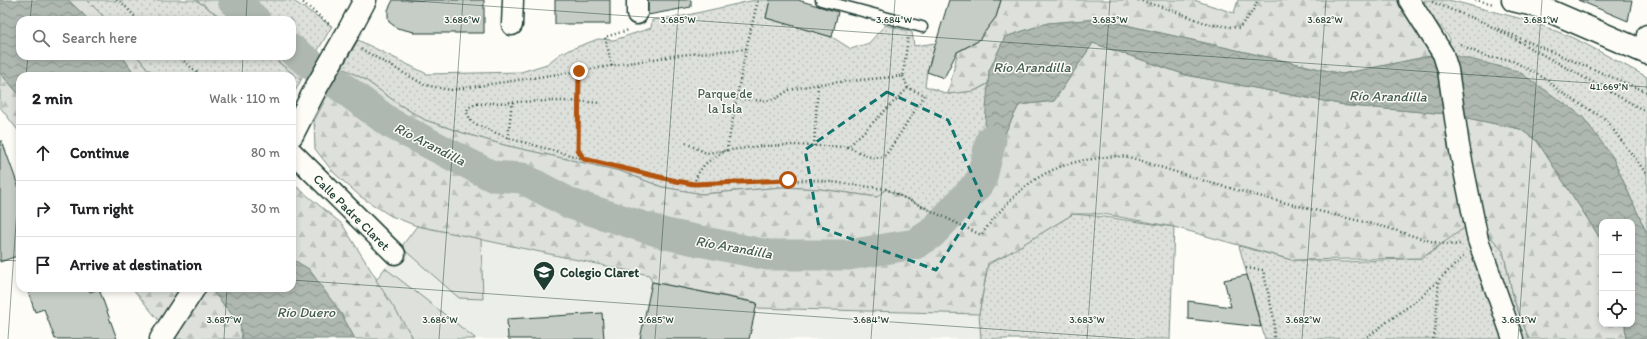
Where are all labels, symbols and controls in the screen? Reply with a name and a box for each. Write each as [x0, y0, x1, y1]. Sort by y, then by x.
text: 3.686°W [444, 13, 480, 26]
text: 3.685°W [660, 13, 696, 26]
text: 3.684°W [876, 13, 913, 26]
text: 3.683°W [1092, 13, 1128, 26]
text: 3.682°W [1307, 13, 1343, 26]
text: 3.681°W [1524, 13, 1559, 26]
search box [16, 16, 296, 60]
icon: search [30, 27, 52, 49]
text: Search here [62, 29, 137, 47]
water label: Río Arandilla [993, 59, 1072, 76]
route end [570, 62, 588, 80]
text: 41.669°N [1590, 80, 1629, 93]
park label: Parque de la Isla [697, 86, 753, 116]
water label: Río Arandilla [1349, 87, 1428, 106]
text: 2 min [32, 88, 72, 108]
text: Walk · 110 m [209, 91, 280, 106]
water label: Río Arandilla [391, 119, 469, 170]
icon: ahead [32, 142, 54, 164]
text: Continue [70, 144, 129, 162]
text: 80 m [251, 145, 280, 160]
street label: Calle Padre Claret [310, 171, 393, 254]
route start [779, 171, 797, 189]
icon: right [32, 198, 54, 220]
text: Turn right [70, 200, 134, 218]
text: 30 m [251, 201, 280, 216]
map controls [1599, 219, 1635, 327]
button: + [1599, 219, 1635, 255]
water label: Río Arandilla [694, 232, 774, 263]
icon: arrive [32, 254, 54, 276]
button: − [1599, 255, 1635, 291]
text: Arrive at destination [70, 256, 202, 274]
school or university icon: Colegio Claret [531, 259, 557, 292]
place label: Colegio Claret [560, 265, 639, 281]
button: locate [1599, 291, 1635, 327]
water label: Río Duero [277, 304, 336, 321]
text: 3.687°W [206, 313, 242, 326]
text: 3.686°W [422, 313, 458, 326]
text: 3.685°W [638, 313, 674, 326]
text: 3.684°W [853, 313, 890, 326]
text: 3.683°W [1069, 313, 1105, 326]
text: 3.682°W [1285, 313, 1321, 326]
text: 3.681°W [1502, 313, 1537, 326]

